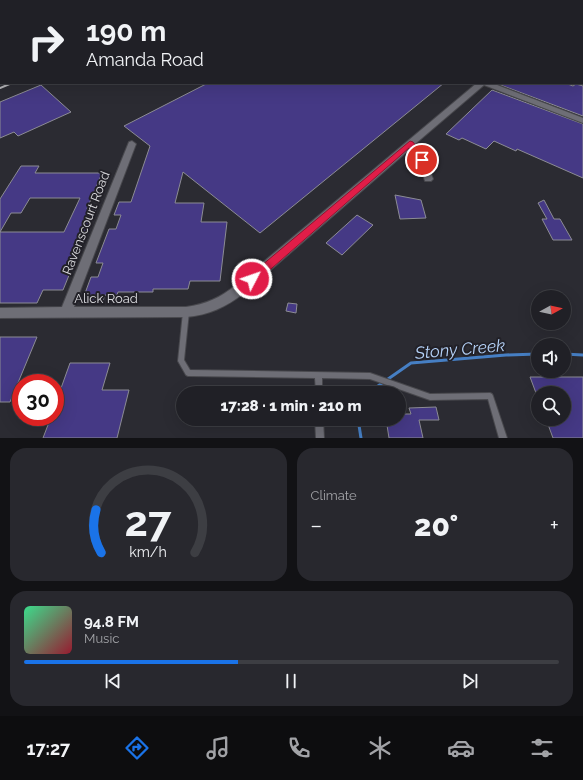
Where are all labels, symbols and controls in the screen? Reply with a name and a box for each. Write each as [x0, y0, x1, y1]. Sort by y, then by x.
text: 190 m [86, 15, 166, 48]
icon: right [20, 16, 72, 68]
text: Amanda Road [86, 49, 204, 70]
pin [405, 143, 439, 177]
icon: arrive [411, 149, 433, 171]
street label: Ravenscourt Road [59, 169, 113, 277]
position arrow [231, 258, 273, 300]
north arrow [531, 290, 571, 330]
map controls [531, 290, 571, 426]
street label: Alick Road [74, 291, 138, 306]
water label: Stony Creek [413, 335, 506, 363]
button: sound [531, 338, 571, 378]
speed limit sign: 30 [12, 374, 64, 426]
button: search [531, 386, 571, 426]
text: 17:28 · 1 min · 210 m [220, 397, 362, 415]
text: Climate [311, 488, 357, 503]
text: 27 [125, 496, 172, 545]
text: 20° [414, 508, 458, 543]
text: − [311, 512, 322, 538]
text: + [550, 512, 559, 538]
text: km/h [129, 543, 167, 559]
text: 94.8 FM [84, 613, 139, 631]
text: Music [84, 631, 119, 646]
icon: previous [102, 670, 124, 692]
icon: pause [280, 670, 302, 692]
icon: next [459, 670, 481, 692]
icon: directions [123, 734, 151, 762]
icon: music [204, 734, 232, 762]
icon: phone [285, 734, 313, 762]
icon: climate [366, 734, 394, 762]
icon: car [447, 734, 475, 762]
icon: filters [528, 734, 556, 762]
text: 17:27 [27, 738, 70, 759]

